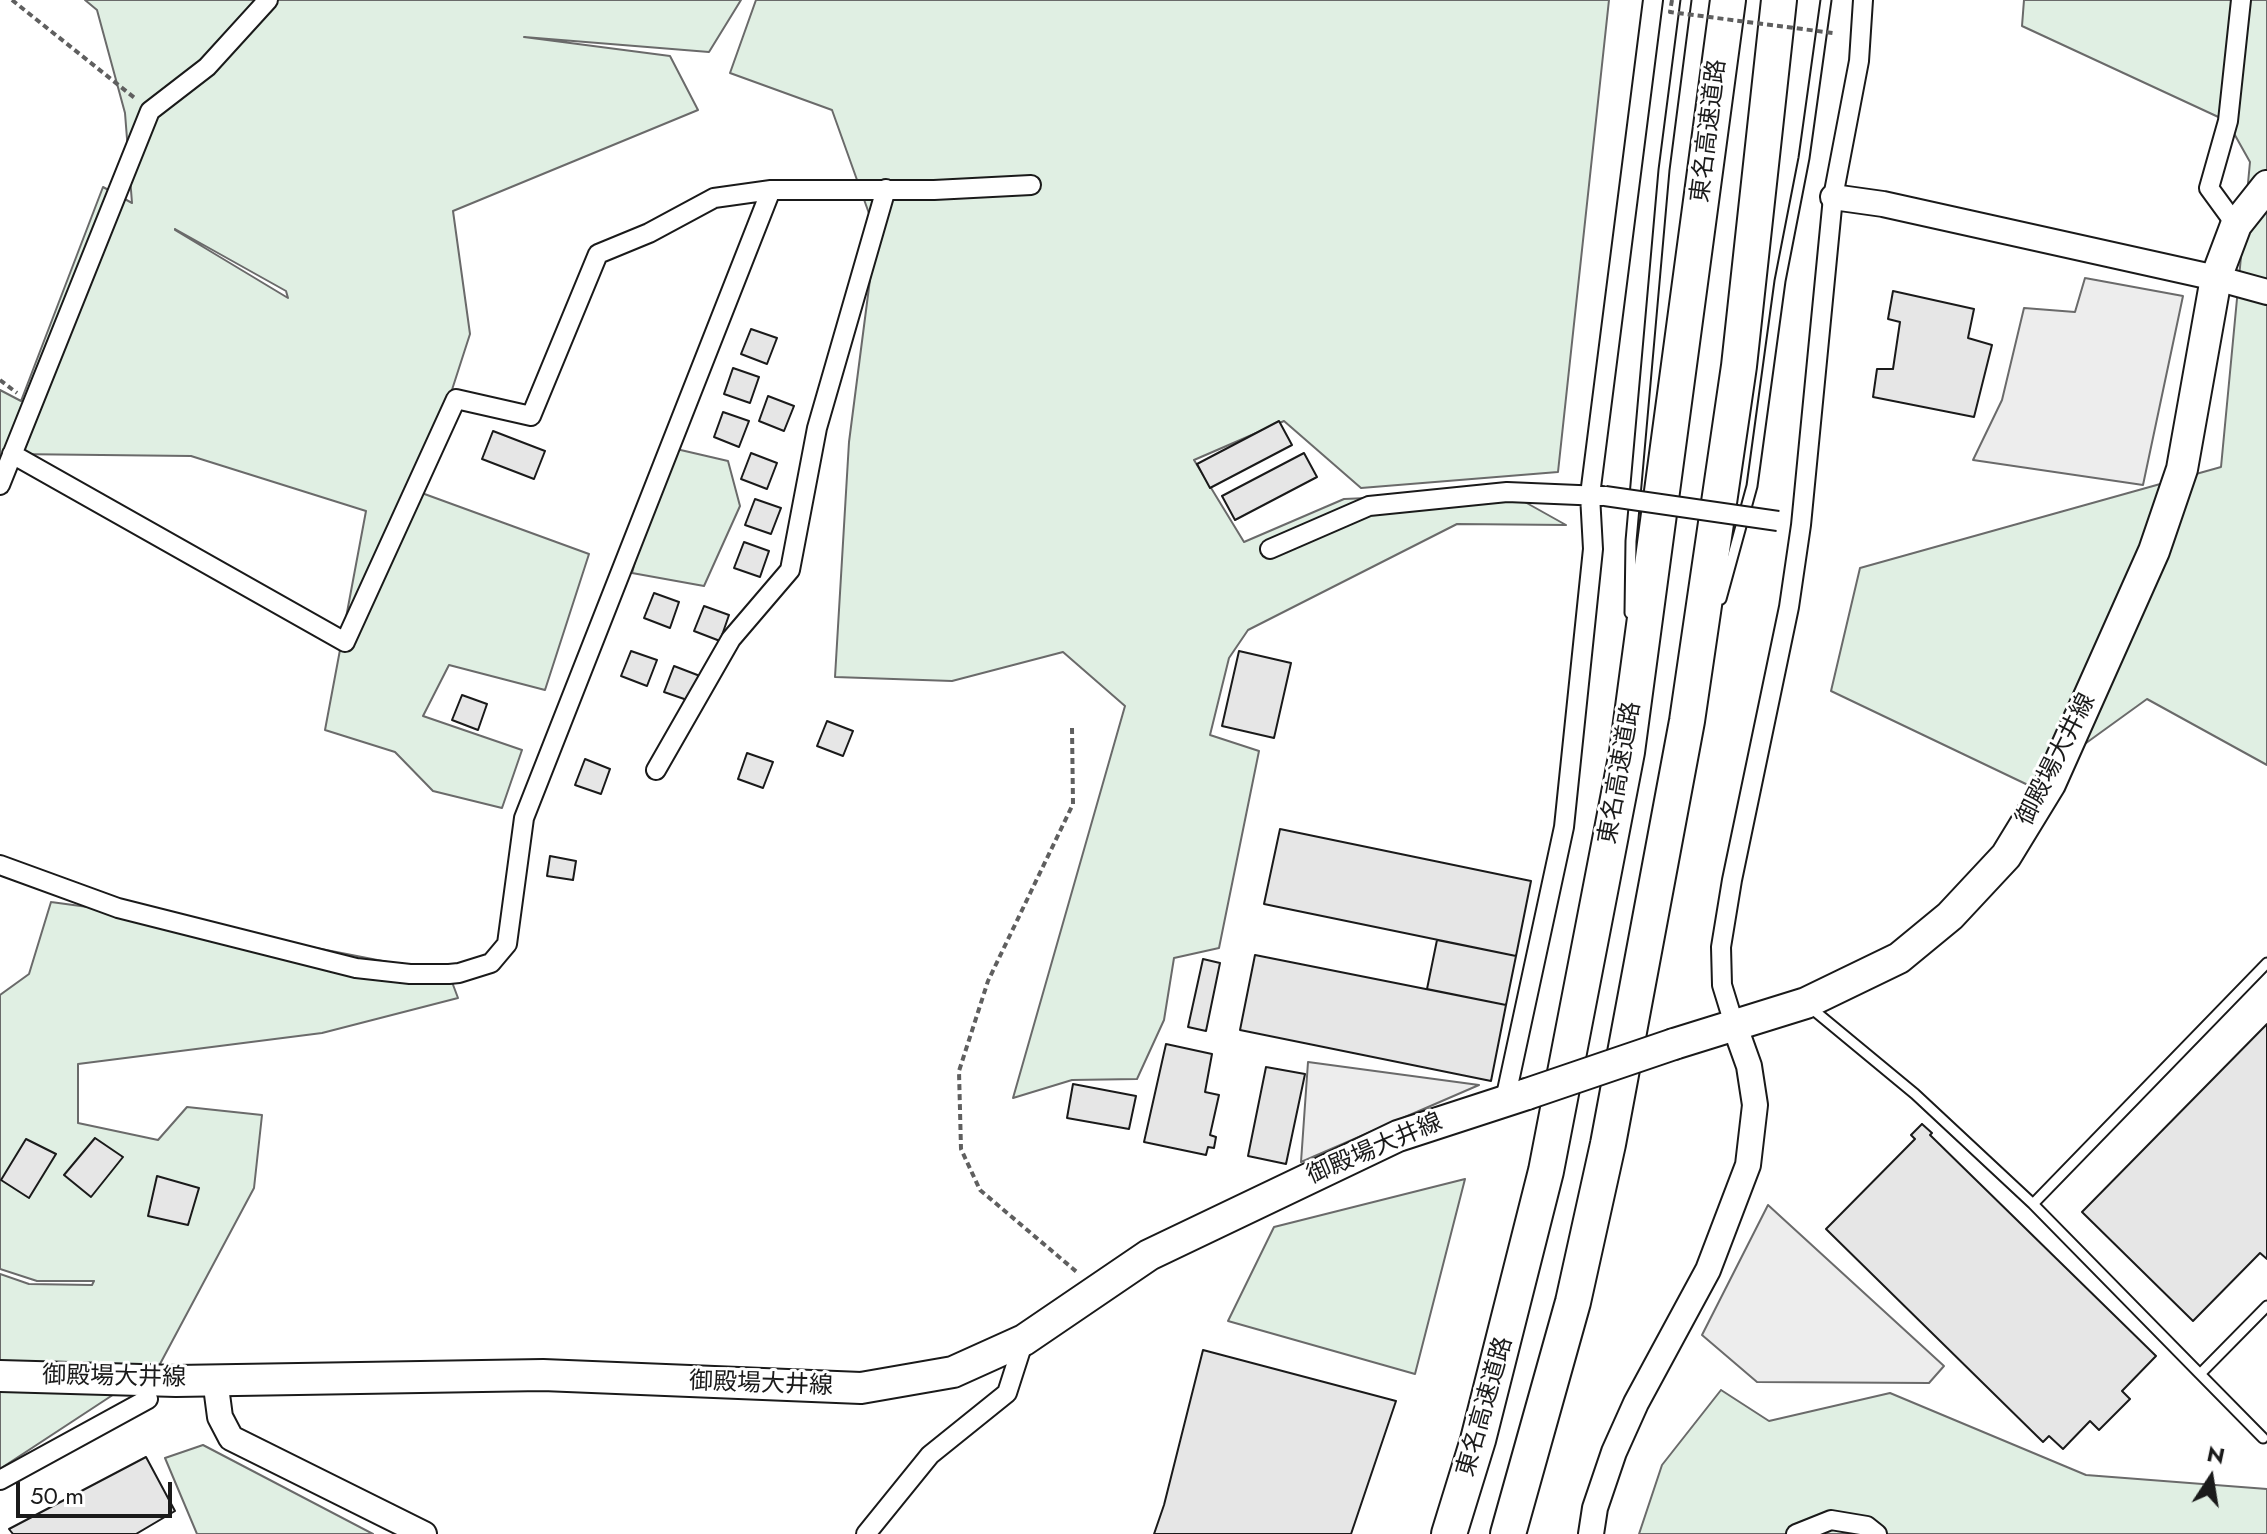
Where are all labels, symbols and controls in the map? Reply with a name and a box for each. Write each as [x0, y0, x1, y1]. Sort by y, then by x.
street label: 東名高速道路 [1687, 58, 1733, 204]
street label: 御殿場大井線 [2011, 689, 2103, 831]
street label: 東名高速道路 [1594, 700, 1648, 846]
street label: 御殿場大井線 [1303, 1109, 1447, 1191]
street label: 東名高速道路 [1452, 1334, 1520, 1480]
street label: 御殿場大井線 [42, 1362, 186, 1394]
street label: 御殿場大井線 [689, 1368, 833, 1402]
text: N [2204, 1437, 2228, 1472]
north arrow [2171, 1438, 2251, 1518]
scale bar [20, 1466, 176, 1516]
text: 50 m [30, 1478, 84, 1513]

